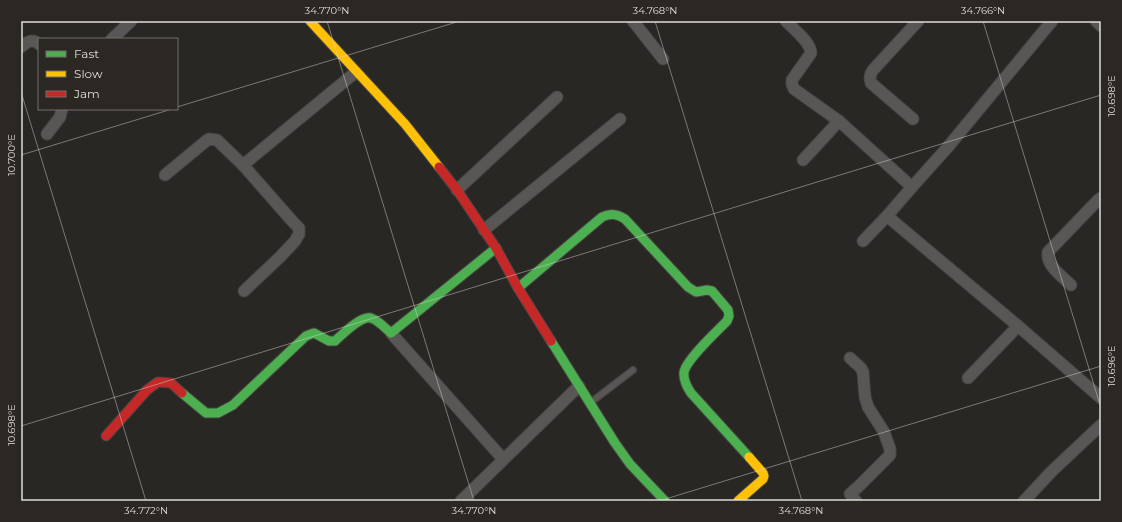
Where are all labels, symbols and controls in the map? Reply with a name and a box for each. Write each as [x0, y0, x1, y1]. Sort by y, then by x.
text: 34.770°N [305, 4, 350, 17]
text: 34.768°N [633, 4, 677, 17]
text: 34.766°N [961, 4, 1005, 17]
legend [38, 38, 178, 110]
text: Fast [74, 46, 99, 61]
text: Slow [74, 66, 103, 81]
text: 10.698°E [1105, 75, 1118, 117]
text: Jam [73, 86, 100, 101]
text: 10.700°E [5, 134, 18, 176]
text: 10.696°E [1105, 345, 1118, 387]
text: 10.698°E [5, 404, 18, 446]
text: 34.772°N [124, 504, 168, 517]
text: 34.770°N [452, 504, 497, 517]
text: 34.768°N [779, 504, 823, 517]

